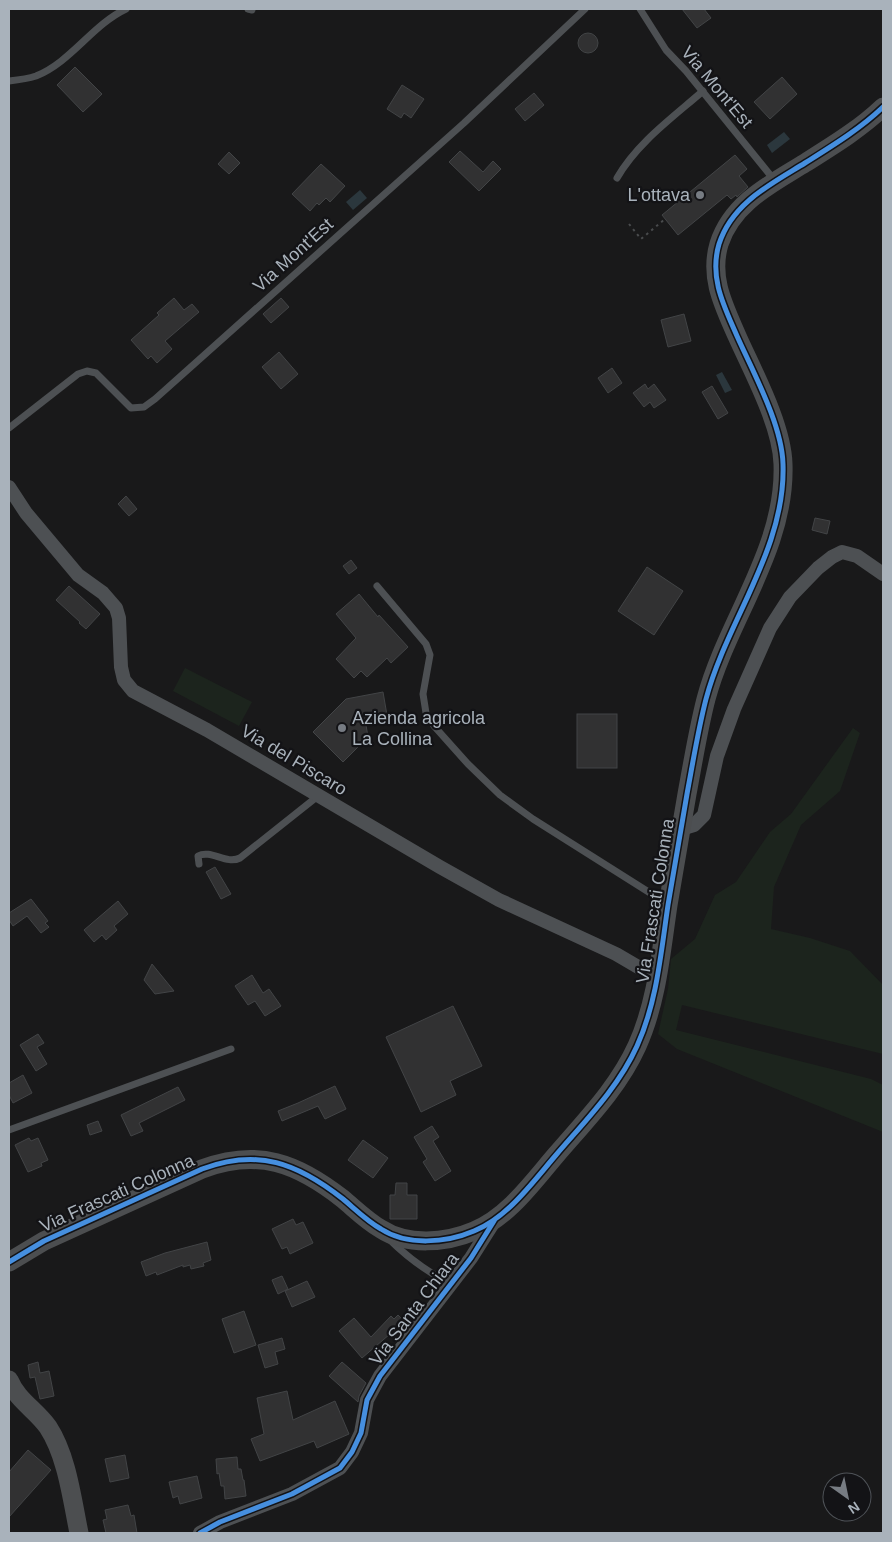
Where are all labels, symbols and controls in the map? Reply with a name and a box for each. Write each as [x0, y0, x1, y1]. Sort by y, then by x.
street label: Via Mont'Est [677, 42, 757, 132]
place label: L'ottava [628, 185, 691, 205]
marker: L'ottava [694, 189, 706, 201]
street label: Via Mont'Est [249, 214, 337, 296]
place label: Azienda agricola La Collina [352, 708, 486, 749]
street label: Via del Piscaro [238, 721, 350, 799]
marker: Azienda agricola La Collina [336, 722, 348, 734]
street label: Via Frascati Colonna [632, 816, 678, 985]
street label: Via Frascati Colonna [37, 1150, 198, 1236]
street label: Via Santa Chiara [365, 1248, 463, 1369]
north arrow [822, 1472, 872, 1522]
text: N [845, 1498, 863, 1517]

